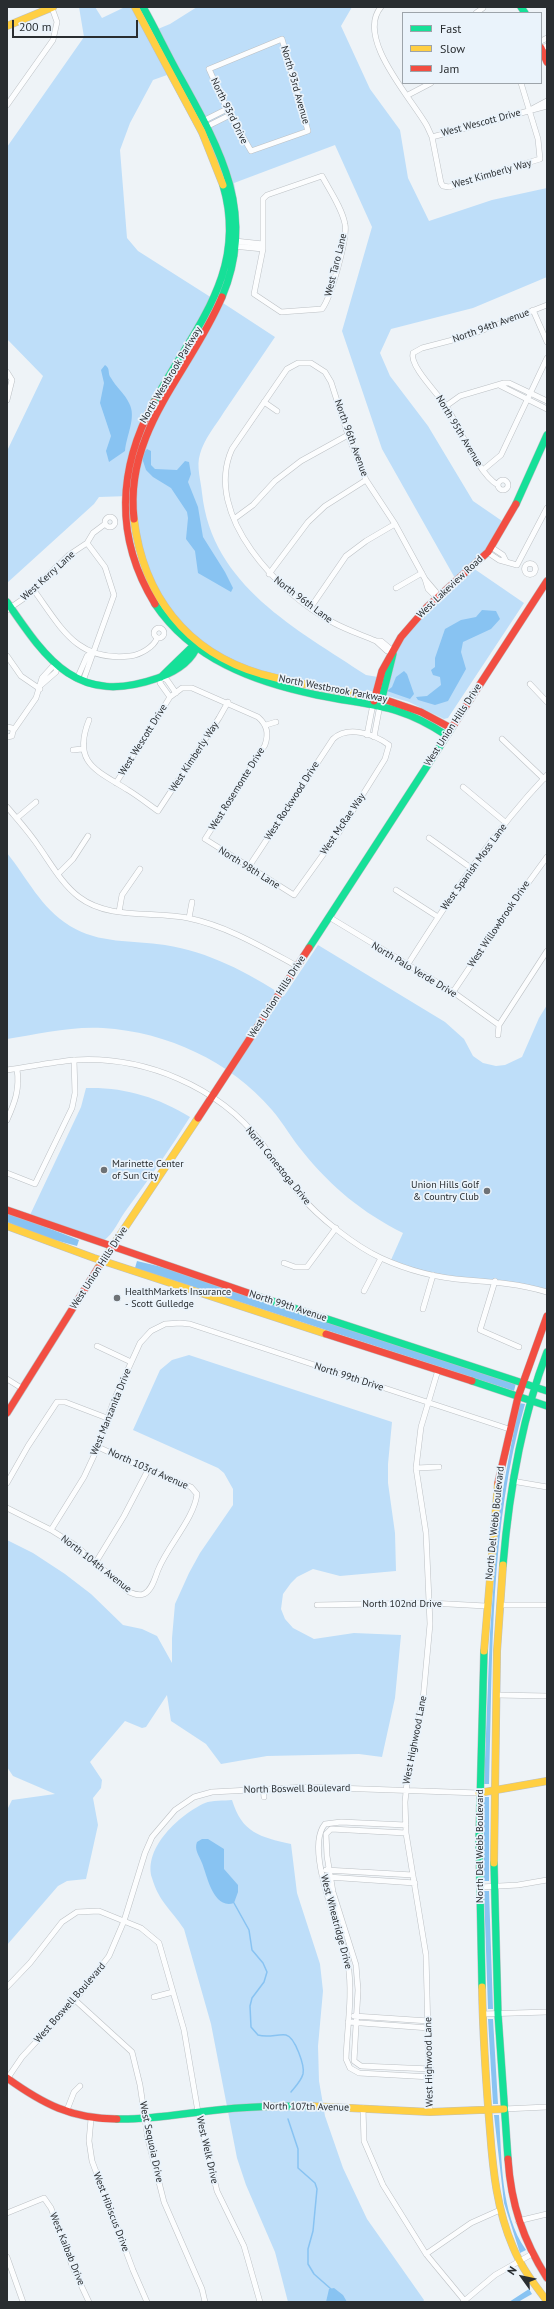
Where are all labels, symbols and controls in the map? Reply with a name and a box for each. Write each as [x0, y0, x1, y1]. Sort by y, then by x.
scale bar [14, 12, 140, 38]
legend [402, 12, 542, 84]
text: 200 m [19, 19, 52, 34]
text: Fast [440, 21, 461, 36]
text: Slow [440, 41, 465, 56]
street label: North 93rd Avenue [278, 44, 312, 126]
text: Jam [440, 61, 459, 76]
street label: North 93rd Drive [208, 76, 250, 146]
street label: West Wescott Drive [440, 107, 522, 139]
street label: West Kimberly Way [451, 157, 533, 191]
street label: West Taro Lane [322, 232, 350, 298]
street label: North 94th Avenue [451, 307, 531, 345]
street label: North Westbrook Parkway [137, 325, 205, 425]
street label: North 95th Avenue [433, 393, 485, 469]
street label: North 96th Avenue [332, 398, 370, 478]
street label: West Kerry Lane [19, 549, 77, 603]
street label: West Lakeview Road [414, 553, 486, 621]
street label: North 96th Lane [271, 574, 335, 626]
street label: North Westbrook Parkway [278, 673, 388, 705]
street label: West Union Hills Drive [422, 682, 484, 768]
street label: West Wescott Drive [116, 702, 170, 778]
street label: West Kimberly Way [167, 719, 221, 795]
street label: West Rosemonte Drive [207, 745, 267, 833]
street label: West Rockwood Drive [262, 759, 322, 843]
street label: West McRae Way [318, 791, 368, 857]
street label: West Spanish Moss Lane [439, 821, 509, 913]
street label: North 98th Lane [216, 844, 282, 892]
street label: West Willowbrook Drive [466, 878, 532, 970]
street label: North Palo Verde Drive [369, 940, 459, 1000]
street label: West Union Hills Drive [246, 954, 308, 1040]
street label: North Conestoga Drive [243, 1125, 313, 1207]
place label: Marinette Center of Sun City [112, 1158, 184, 1182]
marker: Marinette Center of Sun City [99, 1165, 109, 1175]
place label: Union Hills Golf & Country Club [411, 1179, 479, 1202]
marker: Union Hills Golf & Country Club [482, 1186, 492, 1196]
street label: West Union Hills Drive [68, 1225, 130, 1311]
place label: HealthMarkets Insurance - Scott Gulledge [125, 1286, 231, 1310]
street label: North 99th Avenue [248, 1288, 328, 1324]
marker: HealthMarkets Insurance - Scott Gulledge [112, 1293, 122, 1303]
street label: North 99th Drive [313, 1360, 385, 1394]
street label: West Manzanita Drive [88, 1367, 134, 1457]
street label: North 103rd Avenue [106, 1446, 190, 1492]
street label: North Del Webb Boulevard [483, 1466, 507, 1580]
street label: North 104th Avenue [58, 1533, 134, 1595]
street label: North 102nd Drive [362, 1598, 442, 1610]
street label: West Highwood Lane [401, 1695, 429, 1785]
street label: North Boswell Boulevard [244, 1782, 350, 1796]
street label: North Del Webb Boulevard [474, 1789, 486, 1903]
street label: West Wheatridge Drive [318, 1873, 354, 1971]
street label: West Boswell Boulevard [32, 1960, 108, 2046]
street label: West Highwood Lane [422, 2017, 436, 2107]
street label: West Sequoia Drive [137, 2100, 165, 2184]
street label: North 107th Avenue [263, 2100, 349, 2114]
street label: West Welk Drive [193, 2115, 221, 2185]
street label: West Hibiscus Drive [90, 2171, 132, 2253]
street label: West Kaibab Drive [47, 2211, 87, 2287]
north arrow [502, 2257, 542, 2297]
text: N [504, 2264, 520, 2277]

